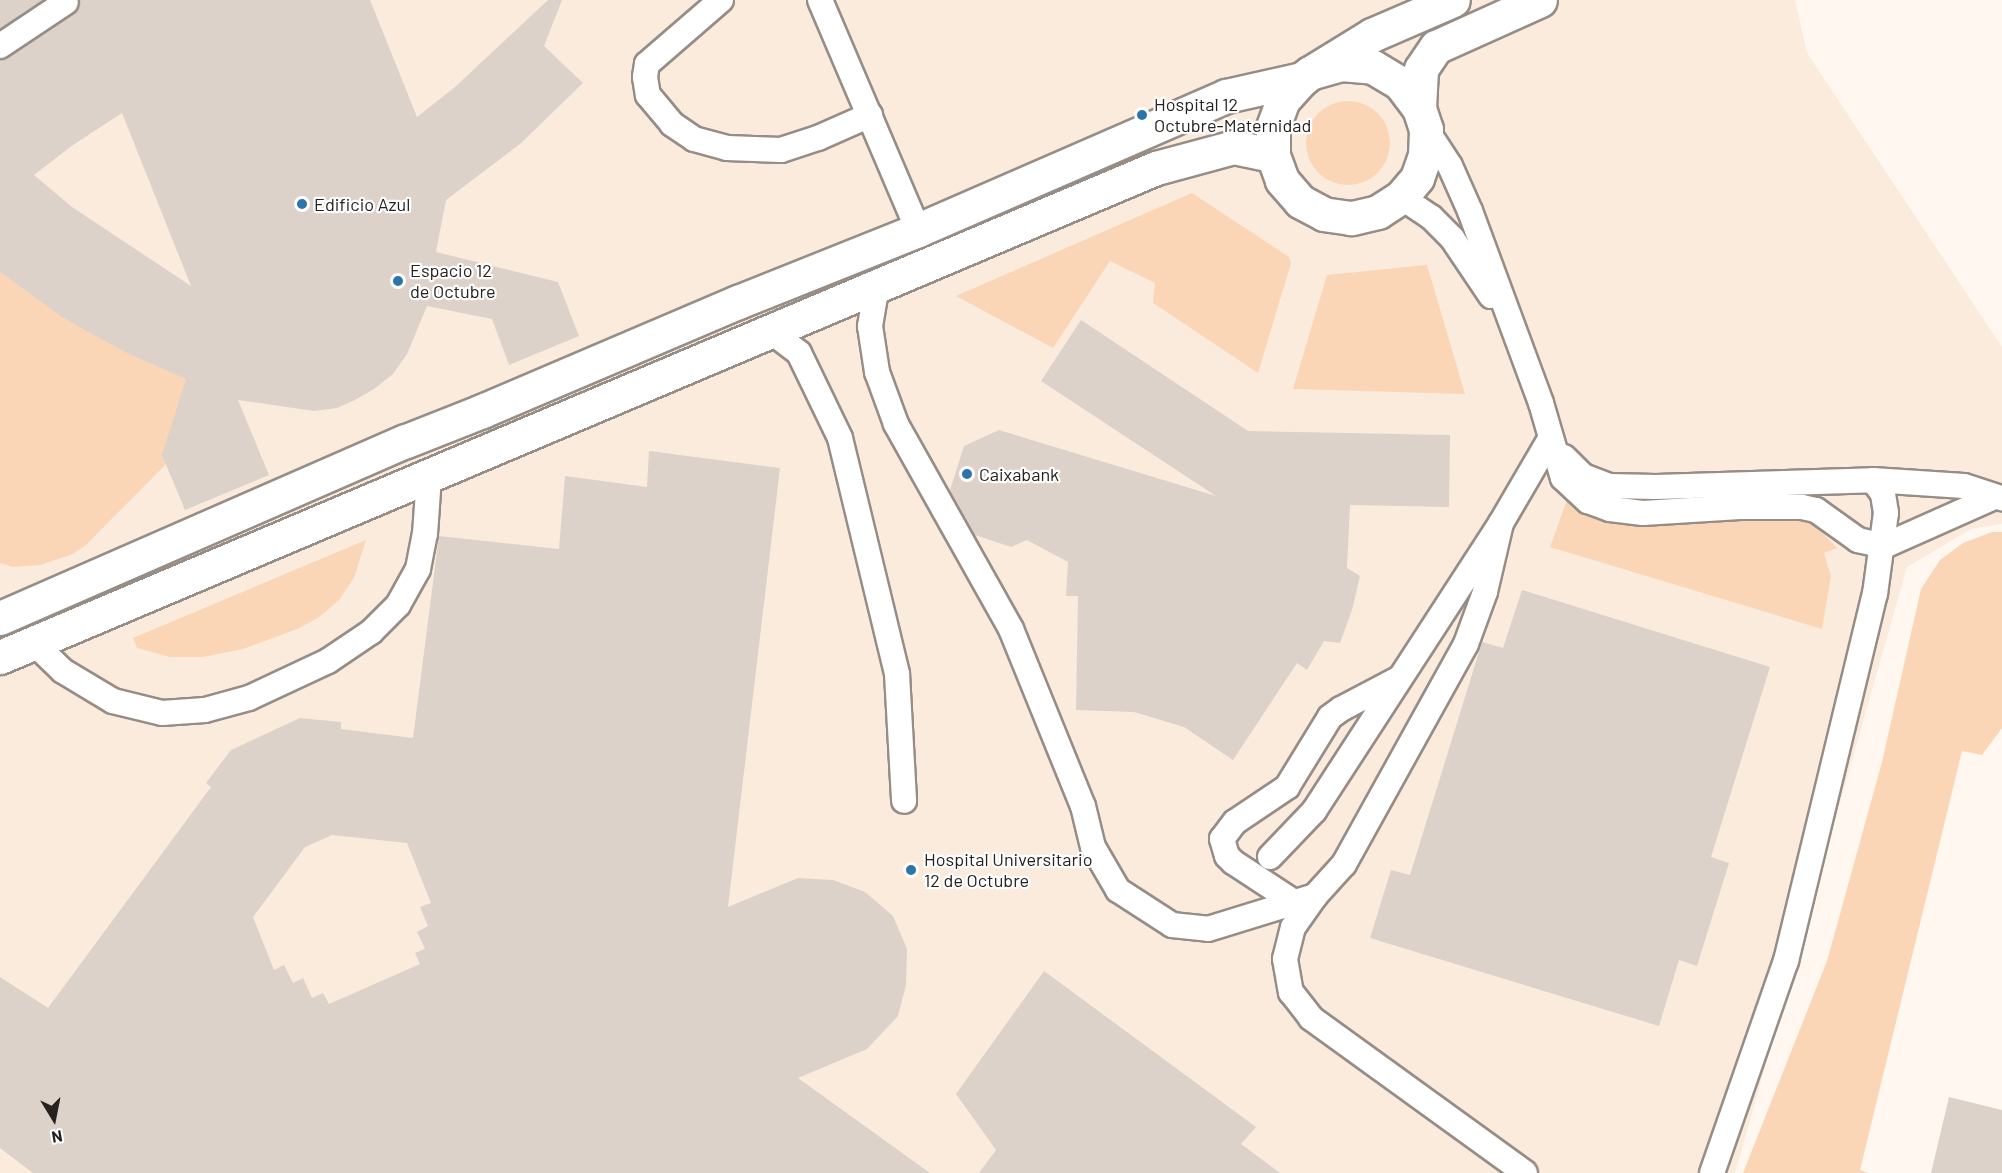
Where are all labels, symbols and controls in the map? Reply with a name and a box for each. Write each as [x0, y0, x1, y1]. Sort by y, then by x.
place label: Hospital 12 Octubre-Maternidad [1154, 94, 1311, 136]
marker: Hospital 12 Octubre-Maternidad [1135, 108, 1149, 122]
place label: Edificio Azul [314, 193, 410, 215]
marker: Edificio Azul [295, 197, 309, 211]
place label: Espacio 12 de Octubre [410, 260, 496, 302]
marker: Espacio 12 de Octubre [391, 274, 405, 288]
place label: Caixabank [979, 463, 1059, 485]
marker: Caixabank [960, 467, 974, 481]
place label: Hospital Universitario 12 de Octubre [924, 849, 1092, 892]
marker: Hospital Universitario 12 de Octubre [902, 861, 920, 879]
north arrow [24, 1089, 84, 1149]
text: N [50, 1127, 64, 1147]

